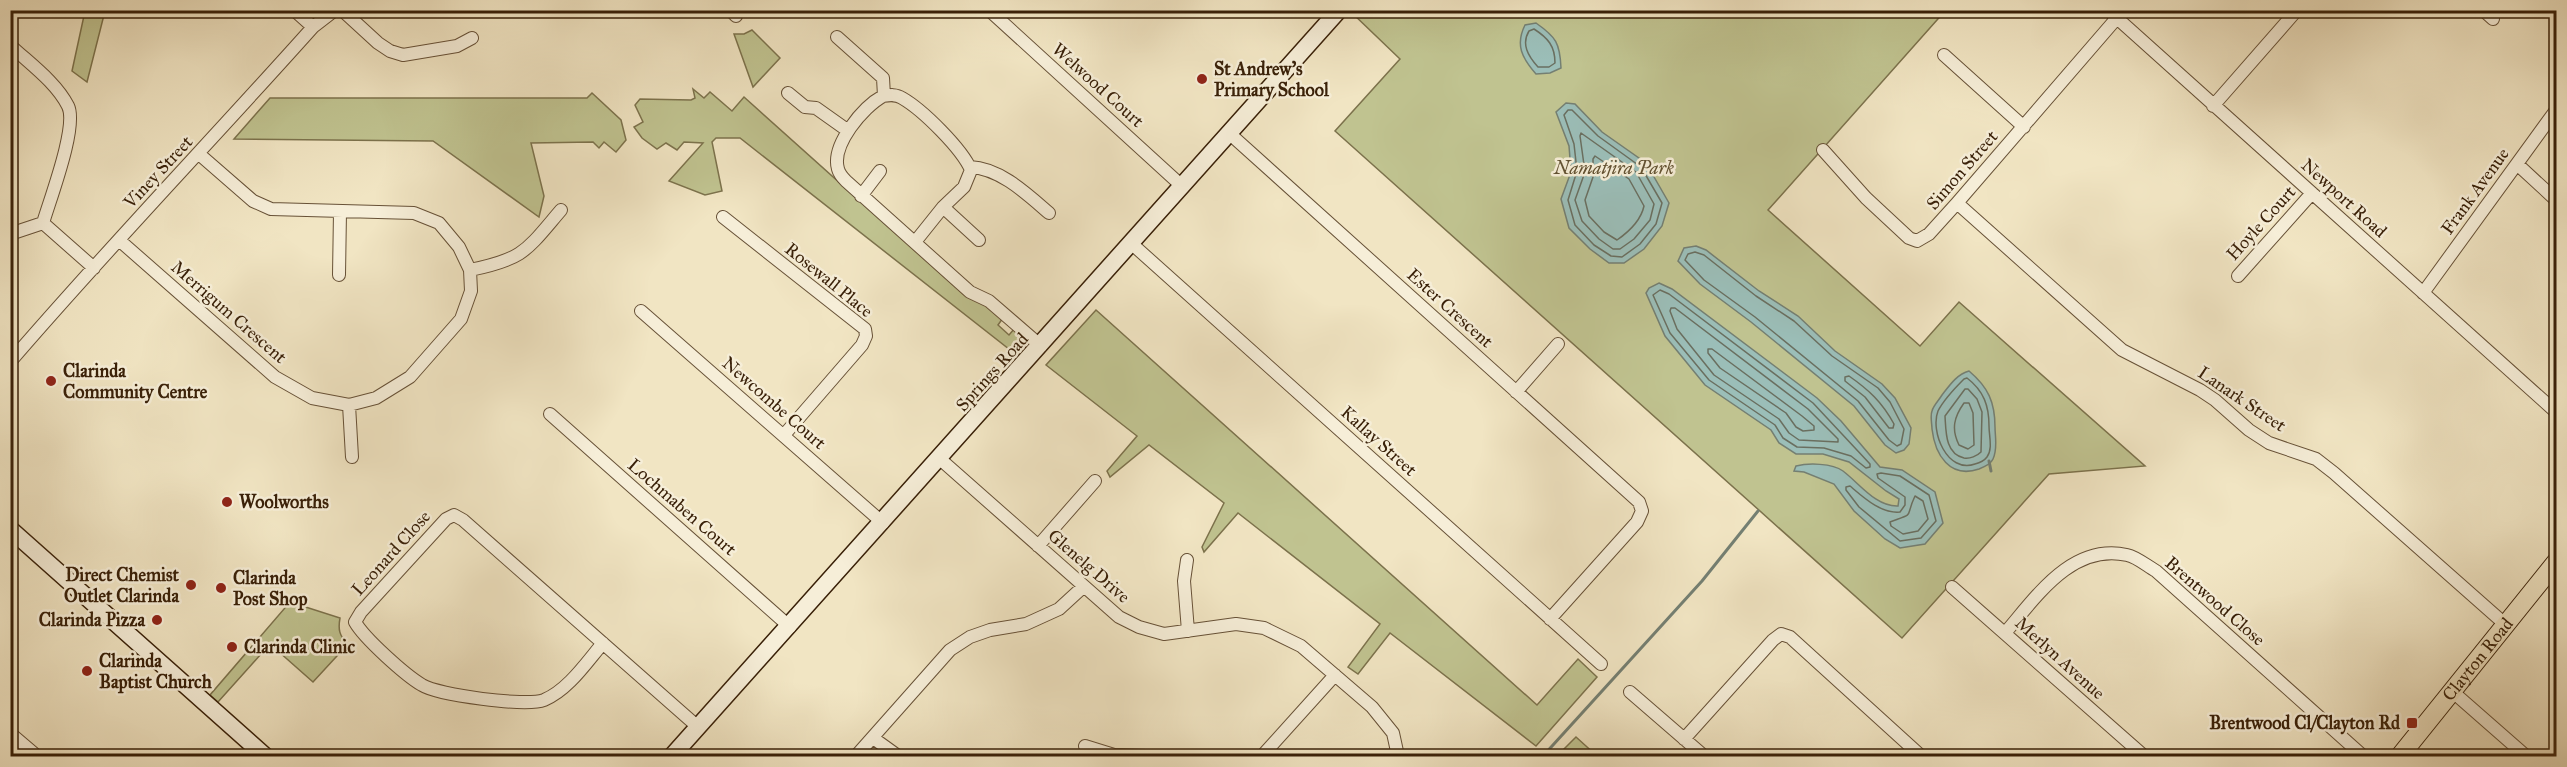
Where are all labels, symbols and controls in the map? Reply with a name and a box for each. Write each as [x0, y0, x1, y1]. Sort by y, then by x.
street label: Welwood Court [1048, 38, 1149, 132]
place label: St Andrew's Primary School [1214, 58, 1330, 102]
marker: St Andrew's Primary School [1195, 72, 1209, 86]
street label: Simon Street [1922, 125, 2003, 214]
street label: Viney Street [118, 131, 198, 214]
street label: Frank Avenue [2436, 143, 2514, 239]
street label: Newport Road [2297, 154, 2391, 242]
park label: Namatjira Park [1553, 157, 1674, 179]
street label: Hoyle Court [2222, 181, 2301, 265]
street label: Rosewall Place [781, 238, 877, 322]
street label: Merrigum Crescent [166, 256, 292, 369]
street label: Ester Crescent [1402, 264, 1498, 353]
street label: Springs Road [951, 328, 1034, 416]
street label: Newcombe Court [718, 352, 831, 454]
place label: Clarinda Community Centre [63, 360, 208, 404]
street label: Lanark Street [2194, 361, 2291, 437]
marker: Clarinda Community Centre [44, 374, 58, 388]
street label: Kallay Street [1337, 401, 1422, 481]
street label: Lochmaben Court [623, 454, 741, 561]
place label: Woolworths [239, 491, 329, 513]
marker: Woolworths [220, 495, 234, 509]
street label: Leonard Close [347, 506, 435, 600]
street label: Glenelg Drive [1043, 524, 1135, 608]
street label: Brentwood Close [2160, 552, 2270, 650]
place label: Direct Chemist Outlet Clarinda [64, 564, 180, 607]
place label: Clarinda Post Shop [233, 567, 307, 611]
marker: Direct Chemist Outlet Clarinda [184, 578, 198, 592]
marker: Clarinda Post Shop [214, 581, 228, 595]
place label: Clarinda Pizza [39, 609, 145, 631]
street label: Merlyn Avenue [2011, 612, 2109, 704]
marker: Clarinda Pizza [150, 613, 164, 627]
street label: Clayton Road [2438, 613, 2518, 705]
place label: Clarinda Clinic [244, 636, 355, 658]
marker: Clarinda Clinic [225, 640, 239, 654]
place label: Clarinda Baptist Church [99, 650, 213, 694]
marker: Clarinda Baptist Church [80, 664, 94, 678]
place label: Brentwood Cl/Clayton Rd [2209, 712, 2401, 735]
marker: Brentwood Cl/Clayton Rd [2405, 716, 2419, 730]

